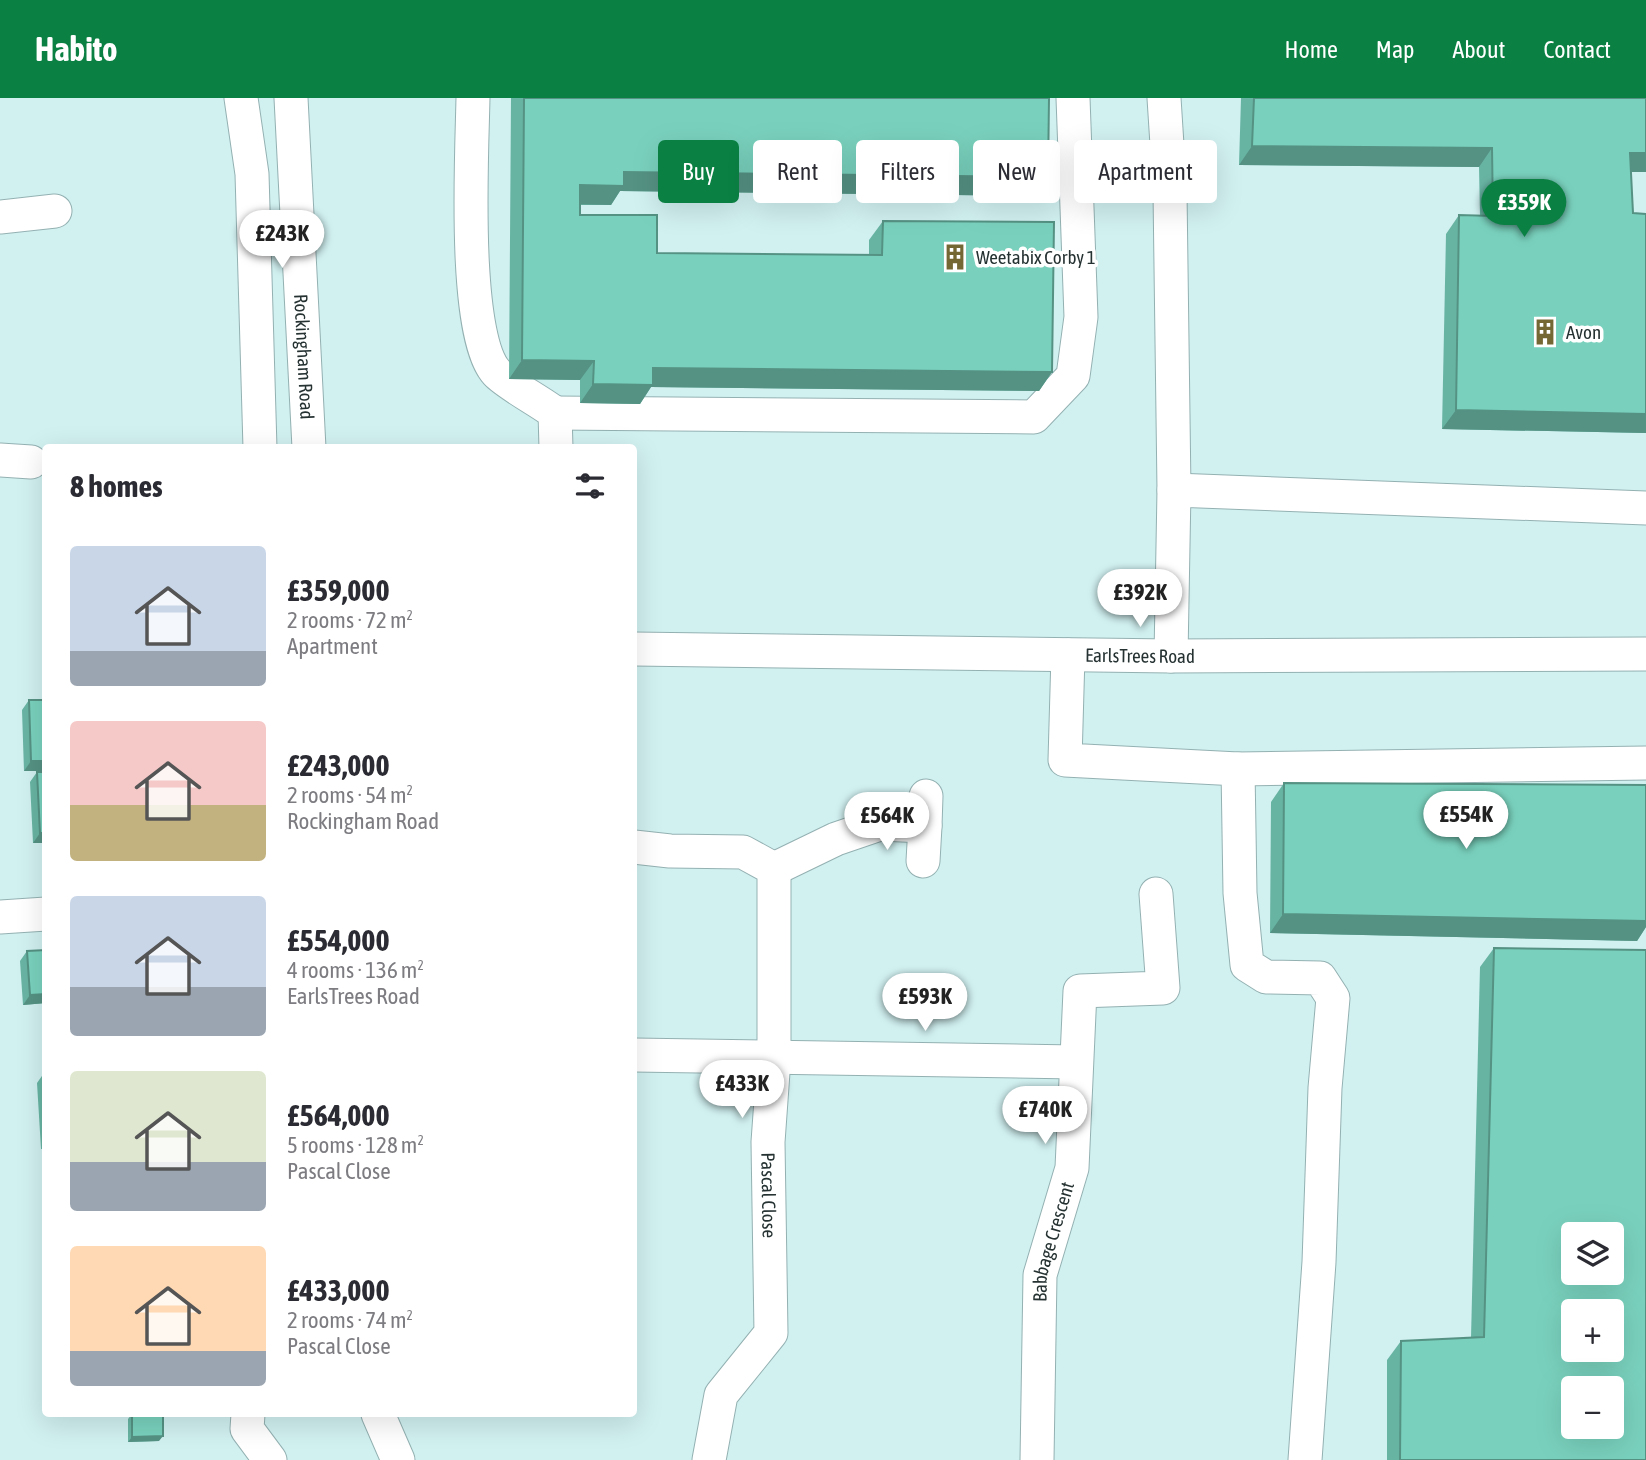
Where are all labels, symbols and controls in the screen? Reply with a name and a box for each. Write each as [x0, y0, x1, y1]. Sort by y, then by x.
text: Habito [35, 30, 117, 68]
text: Home [1284, 36, 1338, 63]
text: Map [1376, 36, 1414, 63]
text: About [1452, 36, 1505, 63]
text: Contact [1543, 36, 1611, 63]
chip: Buy [658, 140, 739, 203]
chip: Rent [753, 140, 842, 203]
chip: Filters [856, 140, 959, 203]
chip: New [973, 140, 1060, 203]
chip: Apartment [1074, 140, 1217, 203]
pin: £359K [1475, 180, 1573, 239]
text: £359K [1497, 189, 1551, 215]
pin: £243K [233, 211, 331, 270]
text: £243K [255, 220, 309, 246]
building icon: Weetabix Corby 1 [940, 242, 970, 272]
place label: Weetabix Corby 1 [976, 246, 1096, 268]
street label: Rockingham Road [290, 293, 319, 420]
building icon: Avon [1530, 317, 1560, 347]
place label: Avon [1566, 321, 1601, 343]
icon: filters [571, 467, 609, 505]
text: 8 homes [70, 469, 163, 503]
pin: £392K [1091, 570, 1189, 629]
text: £359,000 [287, 573, 390, 607]
icon: home [126, 574, 210, 658]
text: £392K [1113, 579, 1167, 605]
text: 2 rooms · 72 m² [287, 607, 413, 633]
text: Apartment [287, 633, 378, 659]
street label: EarlsTrees Road [1085, 644, 1195, 667]
text: £243,000 [287, 748, 390, 782]
icon: home [126, 749, 210, 833]
text: 2 rooms · 54 m² [287, 782, 413, 808]
pin: £564K [838, 792, 936, 852]
pin: £554K [1417, 792, 1515, 851]
text: £554K [1439, 801, 1493, 827]
text: £564K [860, 802, 914, 828]
text: Rockingham Road [287, 808, 439, 834]
text: £554,000 [287, 923, 390, 957]
icon: home [126, 924, 210, 1008]
text: 4 rooms · 136 m² [287, 957, 424, 983]
pin: £593K [876, 974, 974, 1033]
text: EarlsTrees Road [287, 983, 420, 1009]
text: £593K [898, 983, 952, 1009]
pin: £433K [693, 1060, 791, 1120]
text: £433K [715, 1070, 769, 1096]
pin: £740K [996, 1086, 1094, 1146]
text: £740K [1018, 1096, 1072, 1122]
text: £564,000 [287, 1098, 390, 1132]
icon: home [126, 1099, 210, 1183]
text: 5 rooms · 128 m² [287, 1132, 424, 1158]
street label: Pascal Close [757, 1152, 781, 1238]
text: Pascal Close [287, 1158, 391, 1184]
street label: Babbage Crescent [1029, 1179, 1078, 1302]
map controls [1561, 1222, 1624, 1439]
button: layers [1561, 1222, 1624, 1285]
text: £433,000 [287, 1273, 390, 1307]
icon: home [126, 1274, 210, 1358]
button: + [1561, 1299, 1624, 1362]
text: 2 rooms · 74 m² [287, 1307, 413, 1333]
text: Pascal Close [287, 1333, 391, 1359]
button: − [1561, 1376, 1624, 1439]

